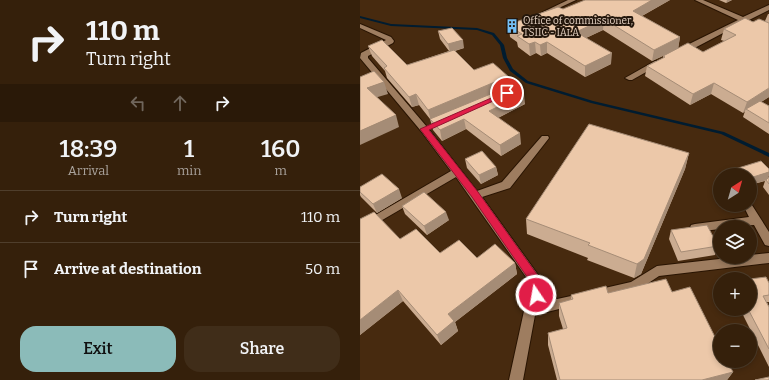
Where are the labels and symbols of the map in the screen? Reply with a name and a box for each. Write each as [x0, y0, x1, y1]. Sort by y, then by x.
place label: Office of commissioner, TSIIC - IALA [523, 15, 633, 39]
building icon: Office of commissioner, TSIIC - IALA [504, 18, 520, 34]
pin [490, 76, 524, 110]
north arrow [713, 168, 757, 212]
position arrow [515, 274, 557, 316]

